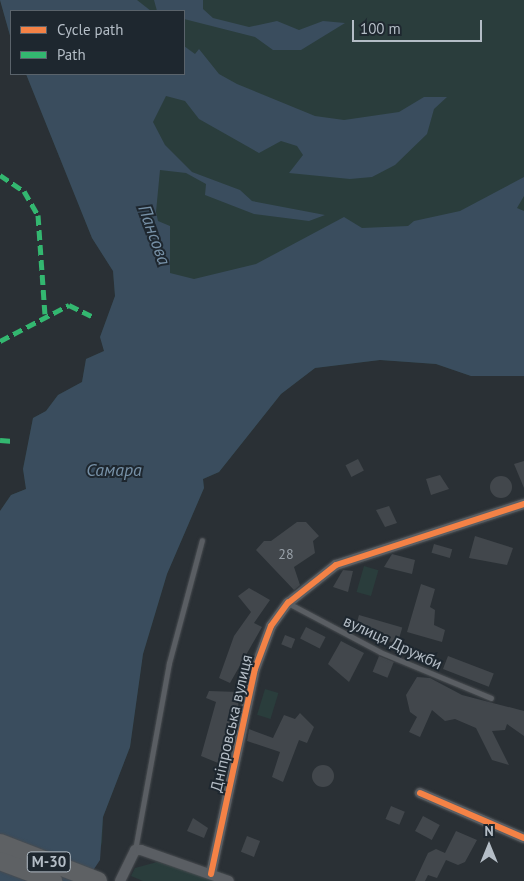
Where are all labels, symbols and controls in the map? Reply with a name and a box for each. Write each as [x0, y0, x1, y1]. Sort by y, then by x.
legend [10, 10, 185, 75]
scale bar [354, 10, 484, 42]
text: 100 m [360, 19, 401, 38]
text: Cycle path [57, 20, 123, 39]
text: Path [57, 45, 86, 64]
water label: Пансова [133, 202, 175, 268]
water label: Самара [86, 459, 142, 481]
house number: 28 [278, 546, 294, 562]
street label: вулиця Дружби [340, 611, 446, 673]
street label: Дніпровська вулиця [206, 653, 256, 793]
north arrow [464, 821, 514, 871]
text: N [484, 822, 494, 840]
road number: М-30 [27, 850, 72, 874]

